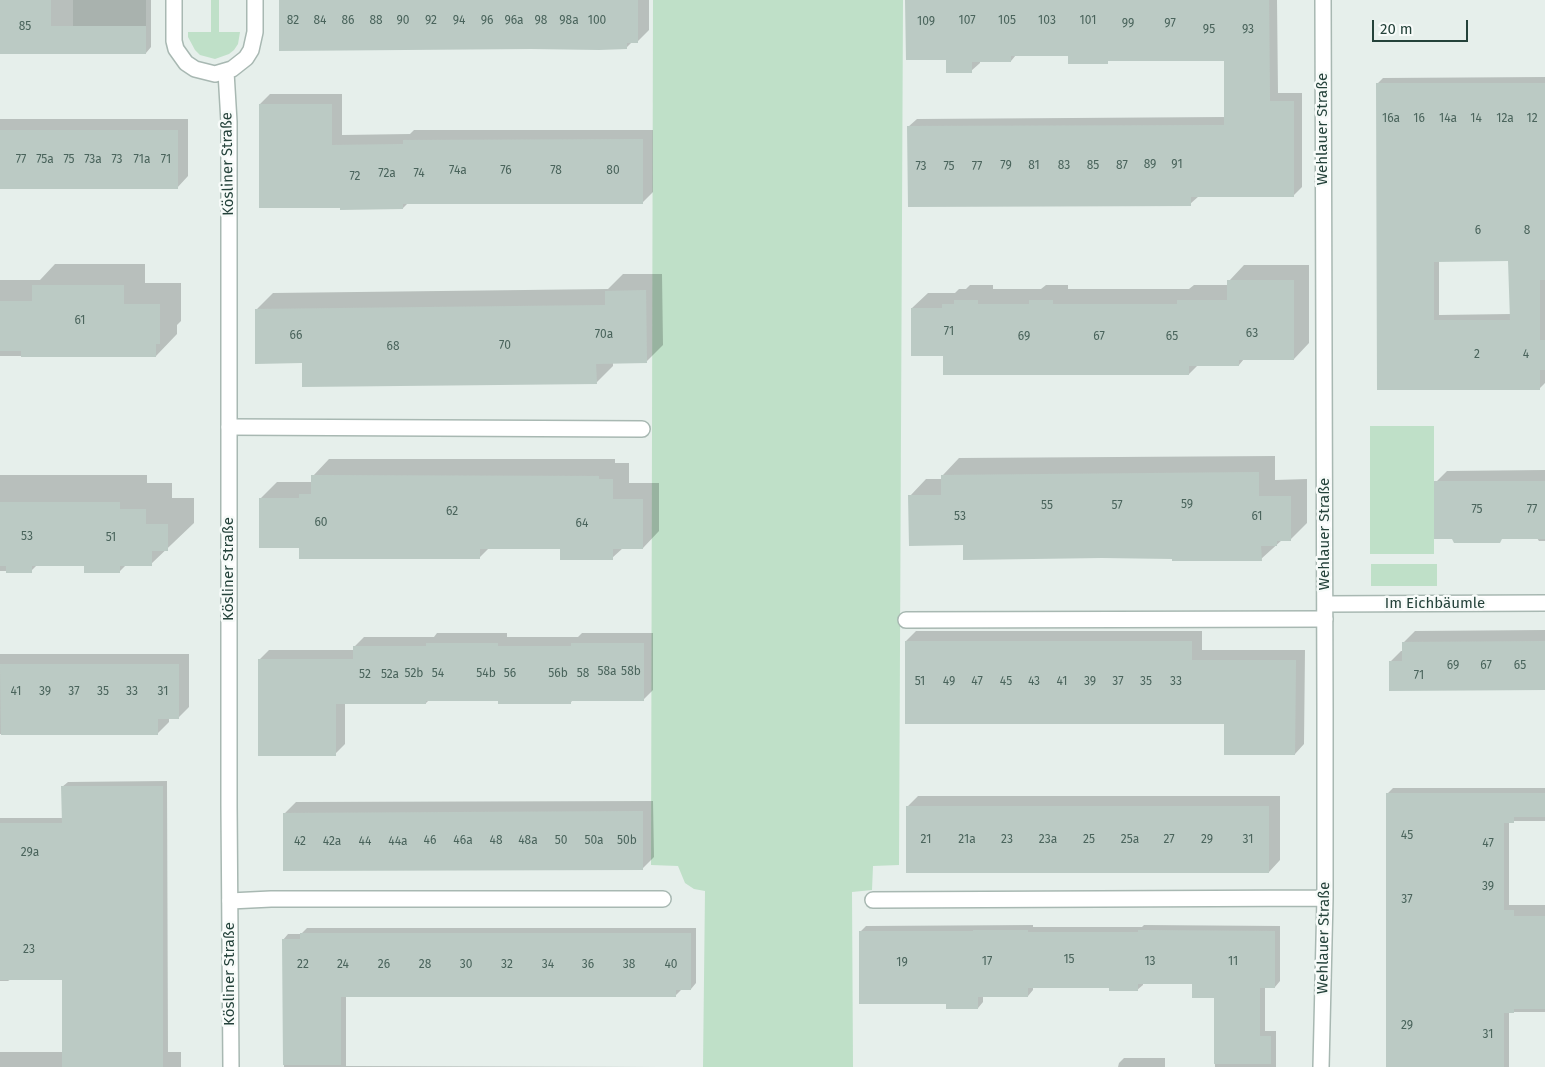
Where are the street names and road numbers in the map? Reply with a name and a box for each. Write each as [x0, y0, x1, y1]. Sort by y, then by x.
street label: Wehlauer Straße [1314, 73, 1332, 185]
street label: Kösliner Straße [218, 112, 238, 216]
street label: Wehlauer Straße [1316, 478, 1334, 590]
street label: Kösliner Straße [220, 517, 238, 621]
street label: Im Eichbäumle [1385, 595, 1485, 613]
street label: Wehlauer Straße [1314, 882, 1334, 994]
street label: Kösliner Straße [221, 922, 239, 1026]

